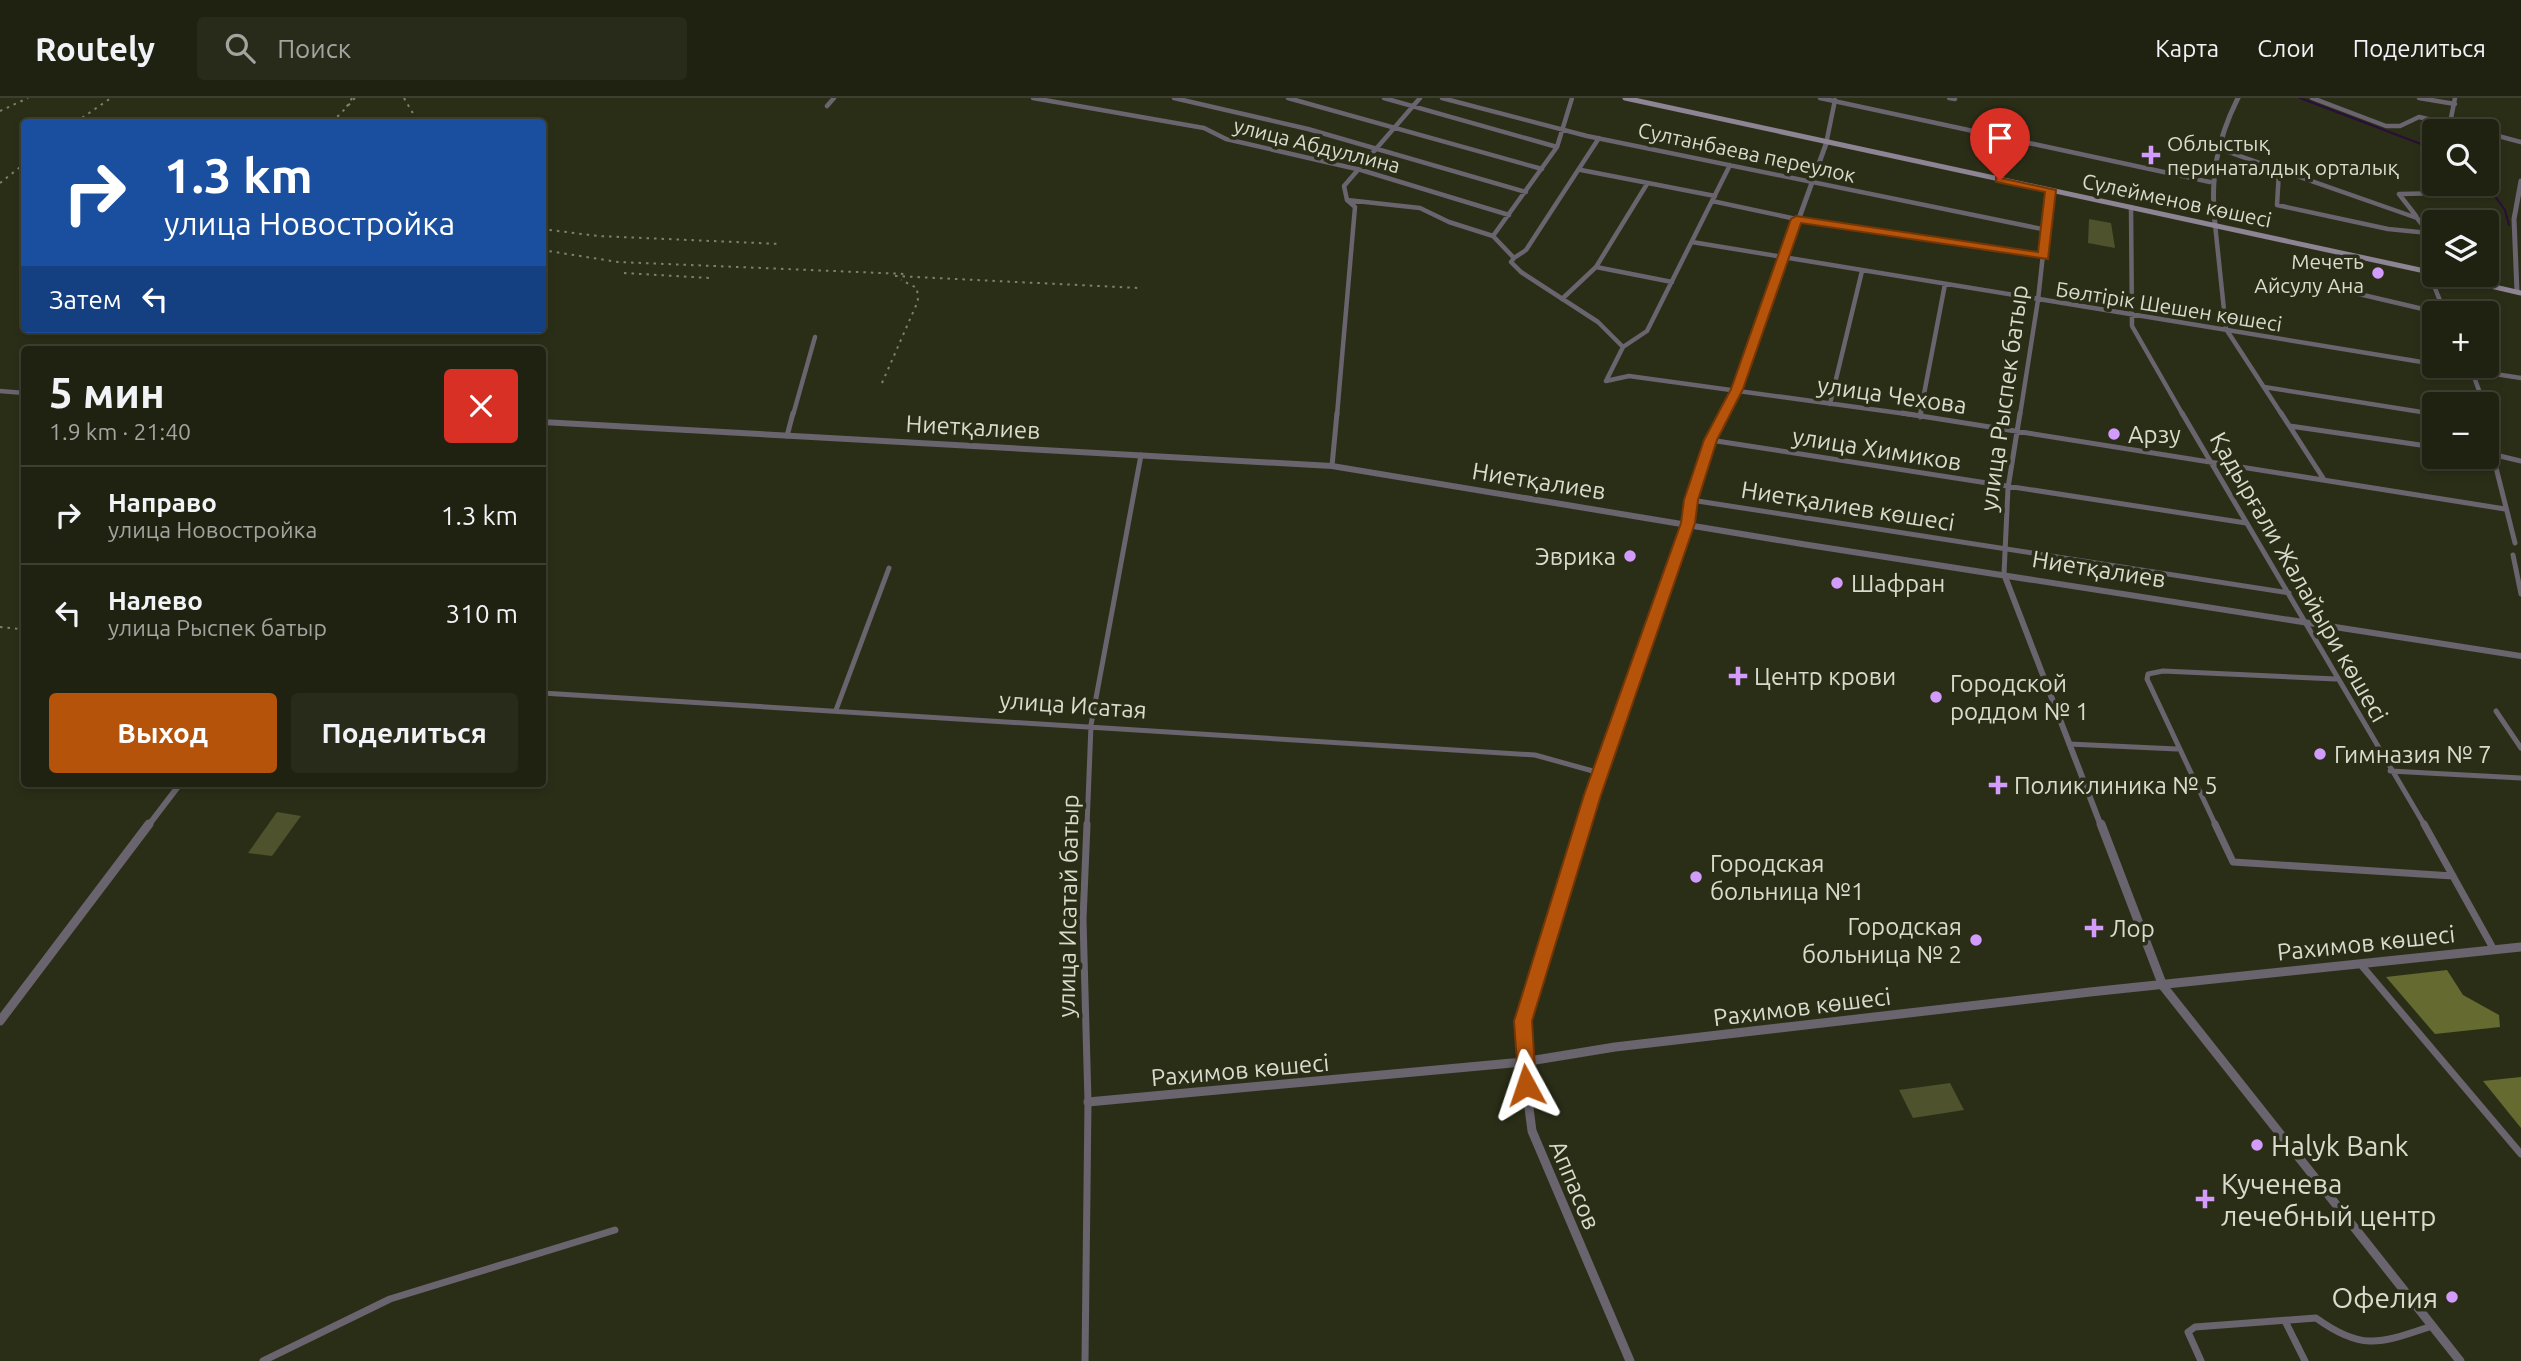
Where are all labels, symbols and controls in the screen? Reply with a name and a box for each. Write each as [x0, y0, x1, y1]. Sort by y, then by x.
search box [197, 17, 687, 80]
icon: search [221, 29, 259, 67]
text: Routely [35, 30, 155, 67]
text: Поиск [277, 34, 351, 63]
text: Карта [2155, 35, 2219, 62]
text: Слои [2257, 35, 2315, 62]
text: Поделиться [2353, 35, 2486, 62]
pin [1970, 108, 2030, 180]
street label: улица Абдуллина [1231, 113, 1403, 177]
street label: Султанбаева переулок [1636, 117, 1858, 187]
icon: arrive [1981, 119, 2019, 157]
map controls [2422, 119, 2499, 469]
button: search [2422, 119, 2499, 196]
place label: Облыстық перинаталдық орталық [2167, 131, 2399, 179]
marker: Облыстық перинаталдық орталық [2141, 145, 2161, 165]
icon: right [49, 147, 140, 238]
text: 1.3 km [164, 147, 313, 202]
street label: Сүлейменов көшесі [2080, 168, 2274, 232]
text: улица Новостройка [164, 205, 455, 241]
button: layers [2422, 210, 2499, 287]
place label: Мечеть Айсулу Ана [2254, 249, 2364, 297]
marker: Мечеть Айсулу Ана [2370, 265, 2386, 281]
street label: Бөлтірік Шешен көшесі [2054, 276, 2284, 336]
icon: left [136, 280, 174, 318]
street label: улица Рыспек батыр [1975, 283, 2033, 513]
text: Затем [49, 285, 122, 314]
button: + [2422, 301, 2499, 378]
text: 5 мин [49, 369, 165, 416]
button: close [444, 369, 518, 443]
street label: улица Чехова [1816, 371, 1968, 419]
button: − [2422, 392, 2499, 469]
street label: Ниетқалиев [905, 410, 1041, 444]
text: 1.9 km · 21:40 [49, 419, 191, 444]
place label: Арзу [2128, 421, 2181, 448]
street label: улица Химиков [1790, 422, 1964, 476]
marker: Арзу [2106, 426, 2122, 442]
street label: Қадырғали Жалайыри көшесі [2205, 427, 2393, 727]
street label: Ниетқалиев [1470, 457, 1608, 505]
street label: Ниетқалиев көшесі [1739, 476, 1957, 536]
text: Направо [108, 488, 217, 517]
icon: right [49, 496, 87, 534]
text: 1.3 km [441, 501, 518, 530]
text: улица Новостройка [108, 517, 317, 542]
place label: Эврика [1535, 543, 1616, 570]
street label: Ниетқалиев [2030, 545, 2168, 593]
marker: Эврика [1622, 548, 1638, 564]
place label: Шафран [1851, 570, 1945, 597]
marker: Шафран [1829, 575, 1845, 591]
text: Налево [108, 586, 203, 615]
icon: left [49, 594, 87, 632]
text: 310 m [446, 599, 518, 628]
text: улица Рыспек батыр [108, 615, 327, 640]
place label: Центр крови [1754, 663, 1896, 690]
marker: Центр крови [1728, 666, 1748, 686]
place label: Городской роддом № 1 [1950, 670, 2089, 725]
street label: улица Исатая [998, 686, 1148, 724]
marker: Городской роддом № 1 [1928, 689, 1944, 705]
button: Выход [49, 693, 277, 773]
button: Поделиться [291, 693, 518, 773]
place label: Гимназия № 7 [2334, 741, 2492, 768]
marker: Гимназия № 7 [2312, 746, 2328, 762]
place label: Поликлиника № 5 [2014, 772, 2218, 799]
marker: Поликлиника № 5 [1988, 775, 2008, 795]
street label: улица Исатай батыр [1053, 794, 1083, 1018]
place label: Городская больница №1 [1710, 850, 1865, 905]
marker: Городская больница №1 [1688, 869, 1704, 885]
place label: Городская больница № 2 [1802, 913, 1962, 968]
place label: Лор [2110, 915, 2155, 942]
marker: Лор [2084, 918, 2104, 938]
street label: Рахимов көшесі [2276, 920, 2456, 966]
marker: Городская больница № 2 [1968, 932, 1984, 948]
street label: Рахимов көшесі [1712, 983, 1892, 1031]
position arrow [1489, 1048, 1563, 1122]
street label: Рахимов көшесі [1150, 1049, 1330, 1091]
place label: Halyk Bank [2271, 1130, 2409, 1161]
street label: Аппасов [1544, 1137, 1606, 1233]
marker: Halyk Bank [2249, 1137, 2265, 1153]
place label: Кученева лечебный центр [2221, 1168, 2436, 1231]
marker: Кученева лечебный центр [2195, 1189, 2215, 1209]
place label: Офелия [2332, 1282, 2438, 1313]
marker: Офелия [2444, 1289, 2460, 1305]

